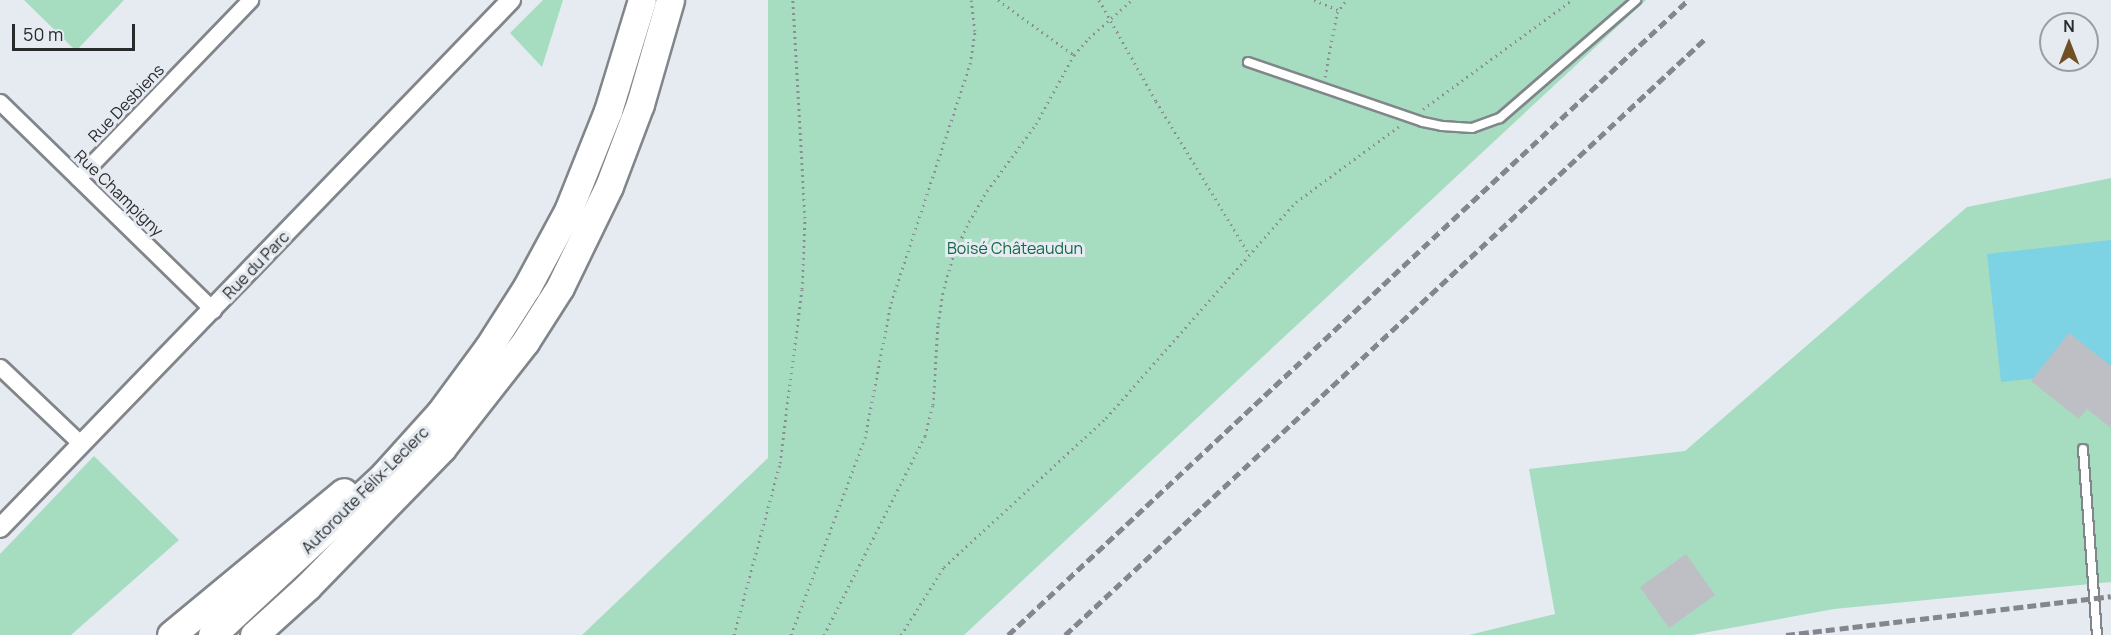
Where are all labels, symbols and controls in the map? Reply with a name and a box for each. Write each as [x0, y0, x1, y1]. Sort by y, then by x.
scale bar [15, 12, 138, 50]
north arrow [2039, 12, 2099, 72]
text: N [2063, 15, 2075, 37]
text: 50 m [23, 22, 63, 46]
street label: Rue Desbiens [84, 60, 168, 146]
street label: Rue Champigny [71, 146, 167, 240]
street label: Rue du Parc [219, 227, 293, 303]
park label: Boisé Châteaudun [947, 238, 1083, 258]
street label: Autoroute Félix-Leclerc [297, 422, 433, 558]

